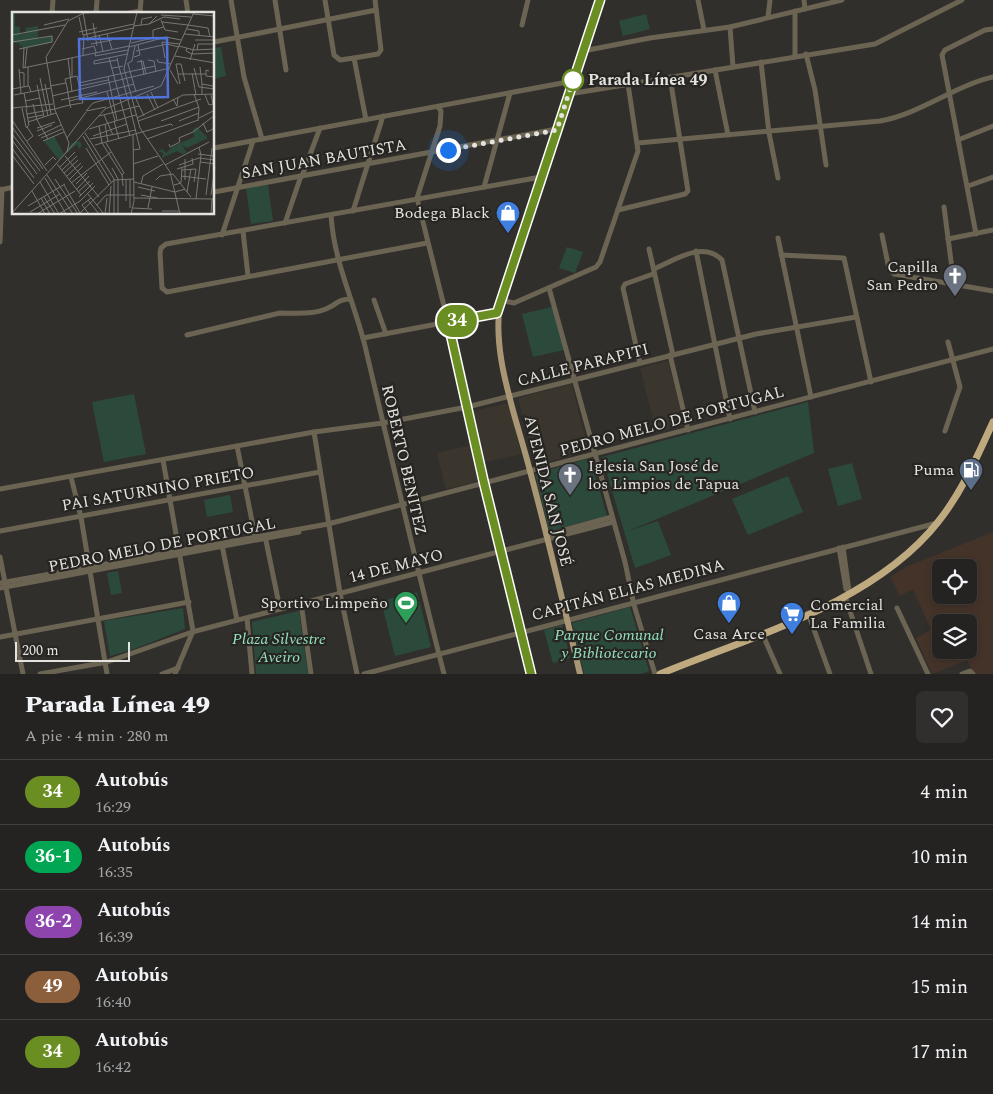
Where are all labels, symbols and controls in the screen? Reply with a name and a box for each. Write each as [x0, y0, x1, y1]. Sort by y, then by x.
inset map [12, 12, 215, 215]
place label: Parada Línea 49 [588, 68, 707, 92]
marker: Parada Línea 49 [562, 69, 584, 91]
street label: SAN JUAN BAUTISTA [240, 133, 408, 185]
your location [436, 138, 461, 163]
shop icon: Bodega Black [495, 200, 521, 234]
place label: Bodega Black [394, 201, 490, 225]
place label: Capilla San Pedro [866, 255, 938, 297]
church icon: Capilla San Pedro [942, 263, 968, 297]
line badge: 34 [434, 305, 480, 337]
text: 34 [447, 307, 467, 334]
street label: CALLE PARAPITI [515, 337, 651, 393]
street label: PEDRO MELO DE PORTUGAL [557, 379, 787, 463]
street label: ROBERTO BENITEZ [375, 382, 433, 538]
street label: AVENIDA SAN JOSÉ [518, 413, 578, 569]
place label: Iglesia San José de los Limpios de Tapua [588, 454, 739, 496]
fuel station icon: Puma [958, 457, 984, 491]
place label: Puma [913, 458, 954, 482]
street label: PAI SATURNINO PRIETO [60, 460, 256, 518]
church icon: Iglesia San José de los Limpios de Tapua [557, 462, 583, 496]
street label: PEDRO MELO DE PORTUGAL [46, 511, 278, 579]
street label: 14 DE MAYO [346, 543, 446, 589]
street label: CAPITÁN ELIAS MEDINA [529, 553, 727, 627]
map controls [932, 559, 977, 659]
button: locate [932, 559, 977, 604]
sports icon: Sportivo Limpeño [393, 590, 419, 624]
shop icon: Casa Arce [716, 590, 742, 624]
place label: Sportivo Limpeño [261, 591, 388, 615]
place label: Comercial La Familia [810, 593, 886, 635]
supermarket icon: Comercial La Familia [779, 601, 805, 635]
button: layers [932, 614, 977, 659]
place label: Casa Arce [693, 622, 765, 646]
park label: Parque Comunal y Bibliotecario [554, 623, 664, 665]
park label: Plaza Silvestre Aveiro [232, 627, 326, 669]
scale bar [15, 639, 130, 662]
text: 200 m [22, 640, 59, 661]
text: Parada Línea 49 [25, 687, 210, 723]
button: heart [916, 691, 968, 743]
text: A pie · 4 min · 280 m [25, 724, 169, 748]
text: Autobús [95, 766, 169, 795]
text: 34 [42, 778, 63, 805]
text: 4 min [920, 778, 968, 807]
text: 16:29 [95, 795, 131, 819]
text: Autobús [97, 831, 171, 860]
text: 36-1 [35, 843, 72, 870]
text: 10 min [911, 843, 968, 872]
text: 16:35 [97, 860, 133, 884]
text: Autobús [97, 896, 171, 925]
text: 36-2 [35, 908, 72, 935]
text: 14 min [911, 908, 968, 937]
text: 16:39 [97, 925, 133, 949]
text: Autobús [95, 961, 169, 990]
text: 49 [42, 973, 63, 1000]
text: 15 min [911, 973, 968, 1002]
text: 16:40 [95, 990, 131, 1014]
text: Autobús [95, 1026, 169, 1055]
text: 34 [42, 1038, 63, 1065]
text: 17 min [911, 1038, 968, 1067]
text: 16:42 [95, 1055, 131, 1079]

